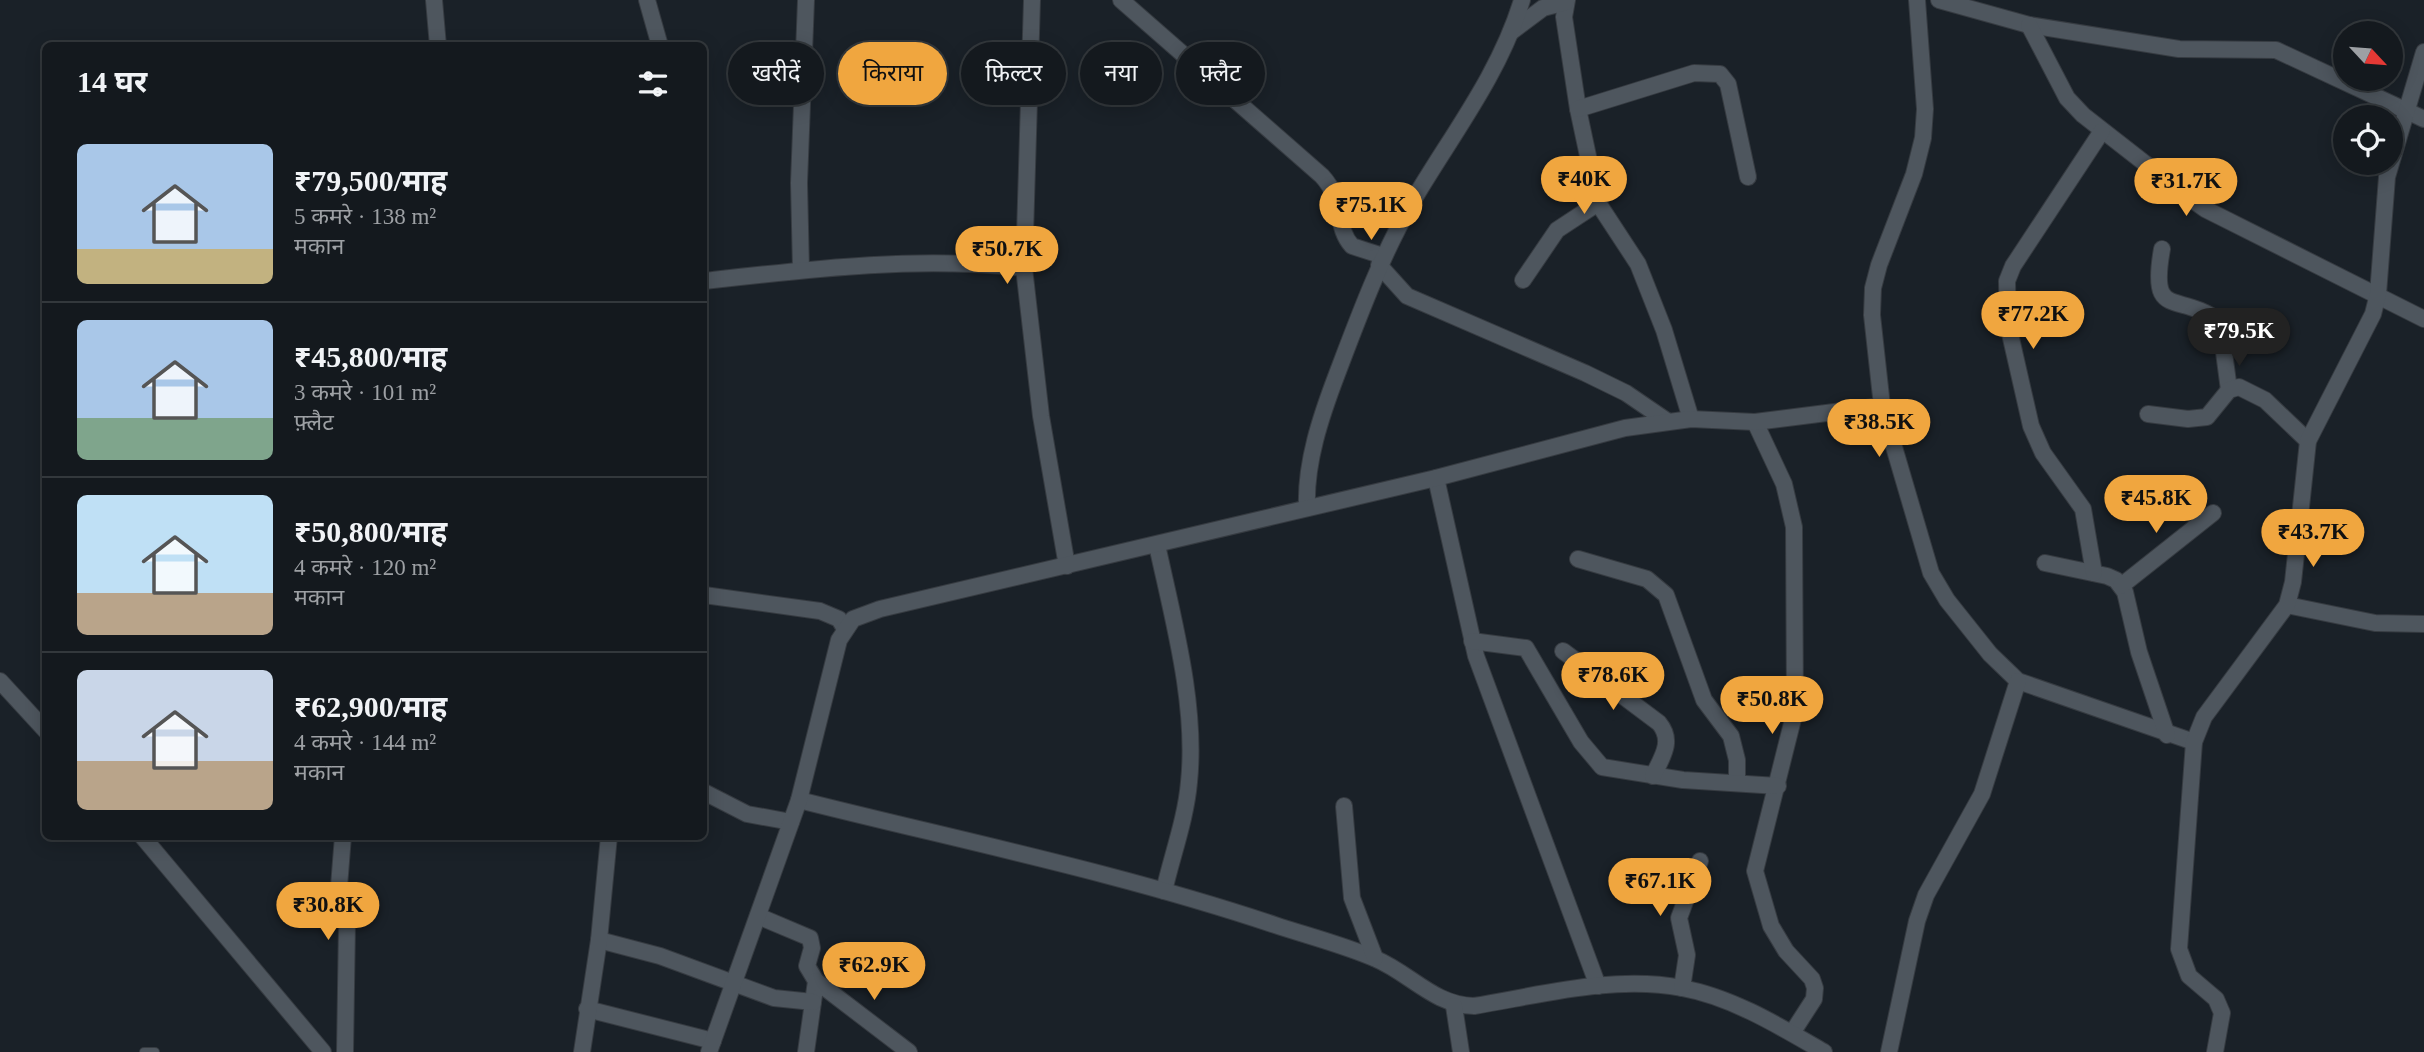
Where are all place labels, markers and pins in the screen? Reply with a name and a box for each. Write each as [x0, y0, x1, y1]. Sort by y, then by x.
pin: ₹40K [1543, 156, 1625, 216]
pin: ₹31.7K [2129, 158, 2243, 218]
pin: ₹75.1K [1314, 182, 1428, 242]
pin: ₹50.7K [950, 226, 1064, 286]
pin: ₹77.2K [1976, 292, 2090, 351]
pin: ₹79.5K [2182, 308, 2296, 368]
pin: ₹38.5K [1822, 400, 1936, 459]
pin: ₹45.8K [2099, 476, 2213, 535]
pin: ₹43.7K [2256, 510, 2370, 569]
pin: ₹78.6K [1556, 652, 1670, 712]
pin: ₹50.8K [1715, 676, 1829, 736]
pin: ₹67.1K [1603, 858, 1717, 918]
pin: ₹30.8K [271, 883, 385, 942]
pin: ₹62.9K [817, 942, 931, 1002]

